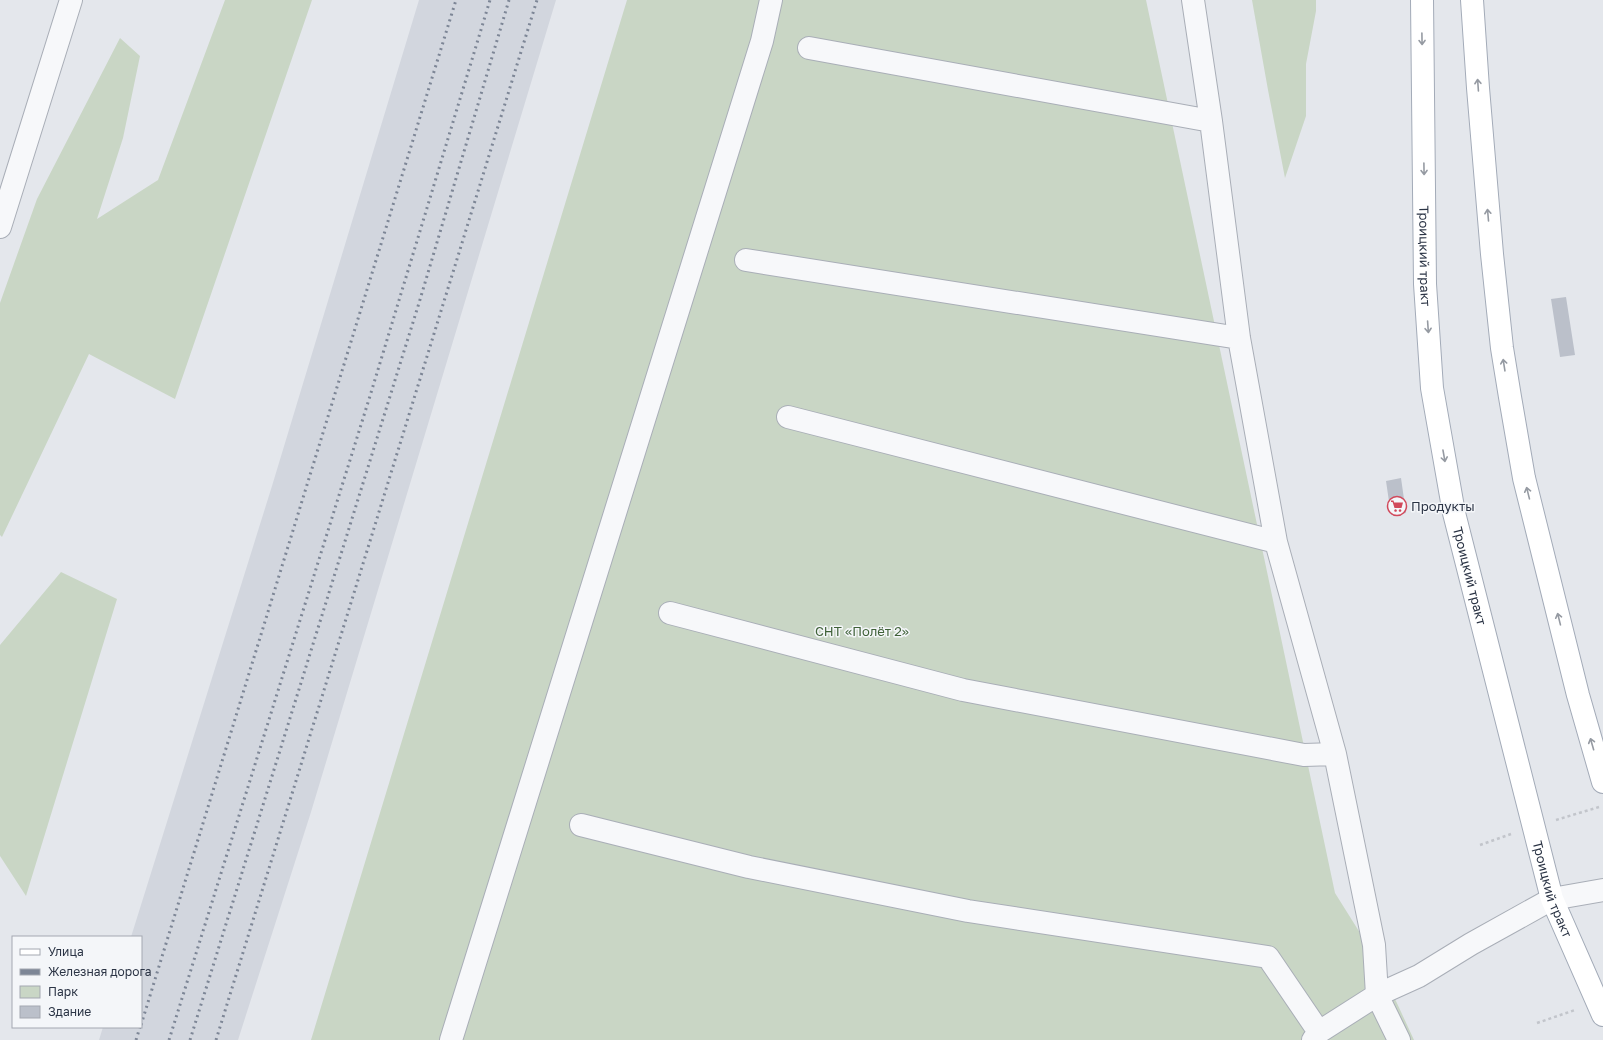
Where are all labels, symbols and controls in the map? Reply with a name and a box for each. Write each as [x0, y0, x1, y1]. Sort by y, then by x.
one-way arrow [1418, 32, 1426, 45]
one-way arrow [1474, 79, 1481, 92]
one-way arrow [1420, 162, 1427, 175]
street label: Троицкий тракт [1416, 205, 1435, 308]
one-way arrow [1485, 209, 1492, 222]
one-way arrow [1424, 320, 1431, 333]
one-way arrow [1500, 359, 1508, 372]
one-way arrow [1440, 449, 1448, 462]
one-way arrow [1524, 486, 1531, 499]
supermarket icon: Продукты [1386, 495, 1408, 517]
place label: Продукты [1411, 498, 1475, 514]
street label: Троицкий тракт [1450, 525, 1490, 627]
one-way arrow [1555, 613, 1563, 626]
park label: СНТ «Полёт 2» [815, 623, 909, 639]
one-way arrow [1588, 738, 1596, 751]
street label: Троицкий тракт [1530, 839, 1576, 940]
legend [12, 936, 142, 1028]
text: Улица [48, 944, 84, 959]
text: Железная дорога [48, 964, 151, 979]
text: Парк [48, 984, 78, 999]
text: Здание [48, 1004, 91, 1019]

